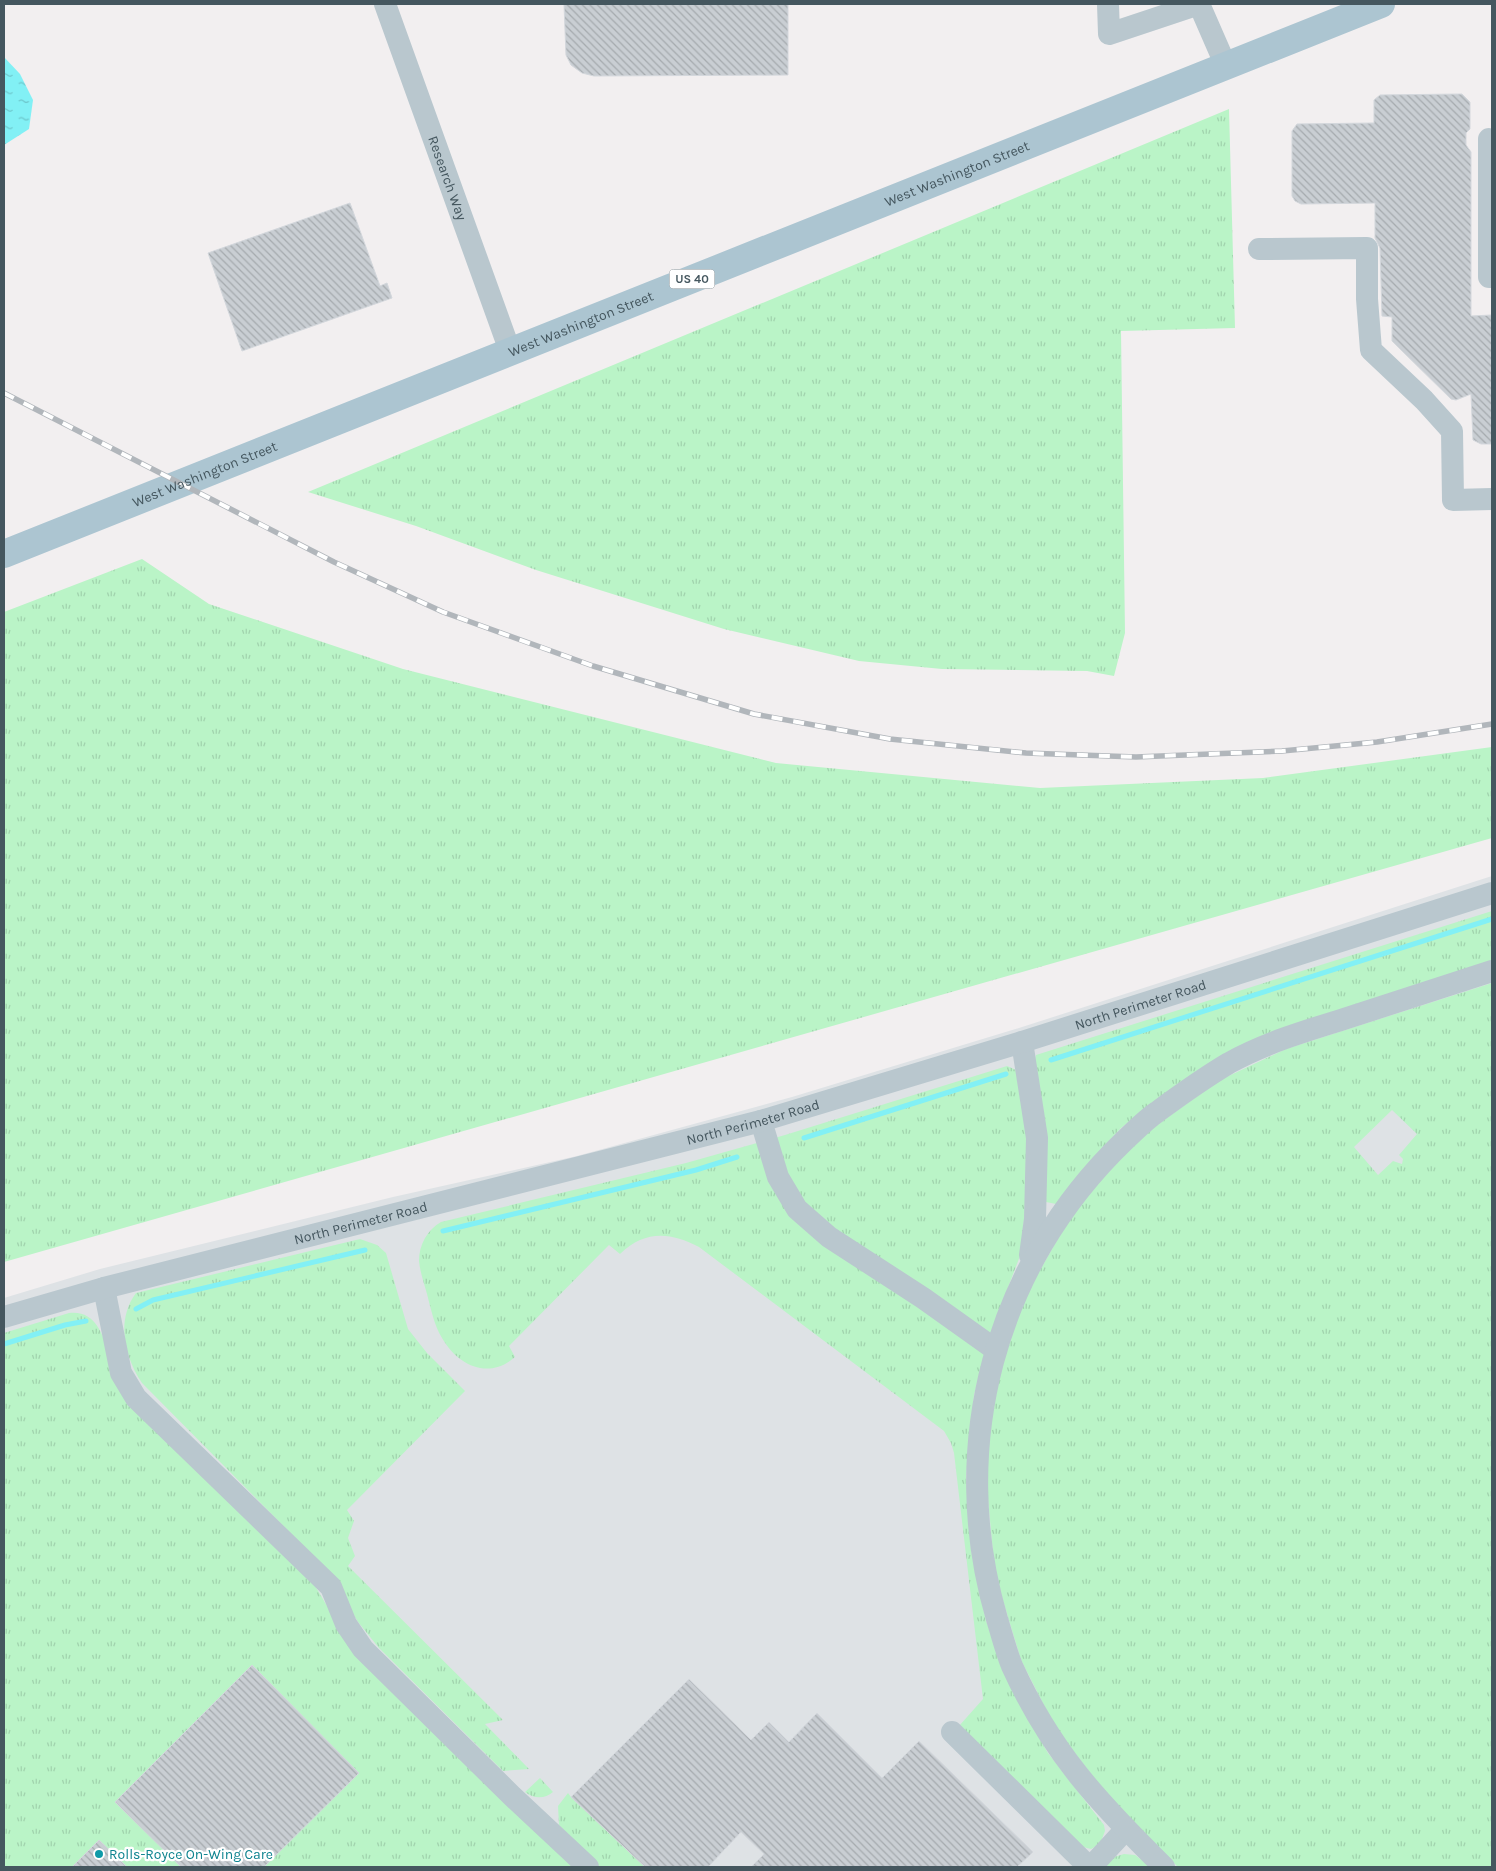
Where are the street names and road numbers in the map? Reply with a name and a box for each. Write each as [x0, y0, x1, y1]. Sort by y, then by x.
street label: Research Way [424, 134, 470, 223]
street label: West Washington Street [882, 137, 1032, 210]
road number: US 40 [670, 270, 714, 288]
street label: West Washington Street [506, 288, 656, 361]
street label: West Washington Street [130, 438, 280, 511]
street label: North Perimeter Road [1073, 976, 1208, 1034]
street label: North Perimeter Road [685, 1096, 821, 1149]
street label: North Perimeter Road [292, 1198, 429, 1248]

